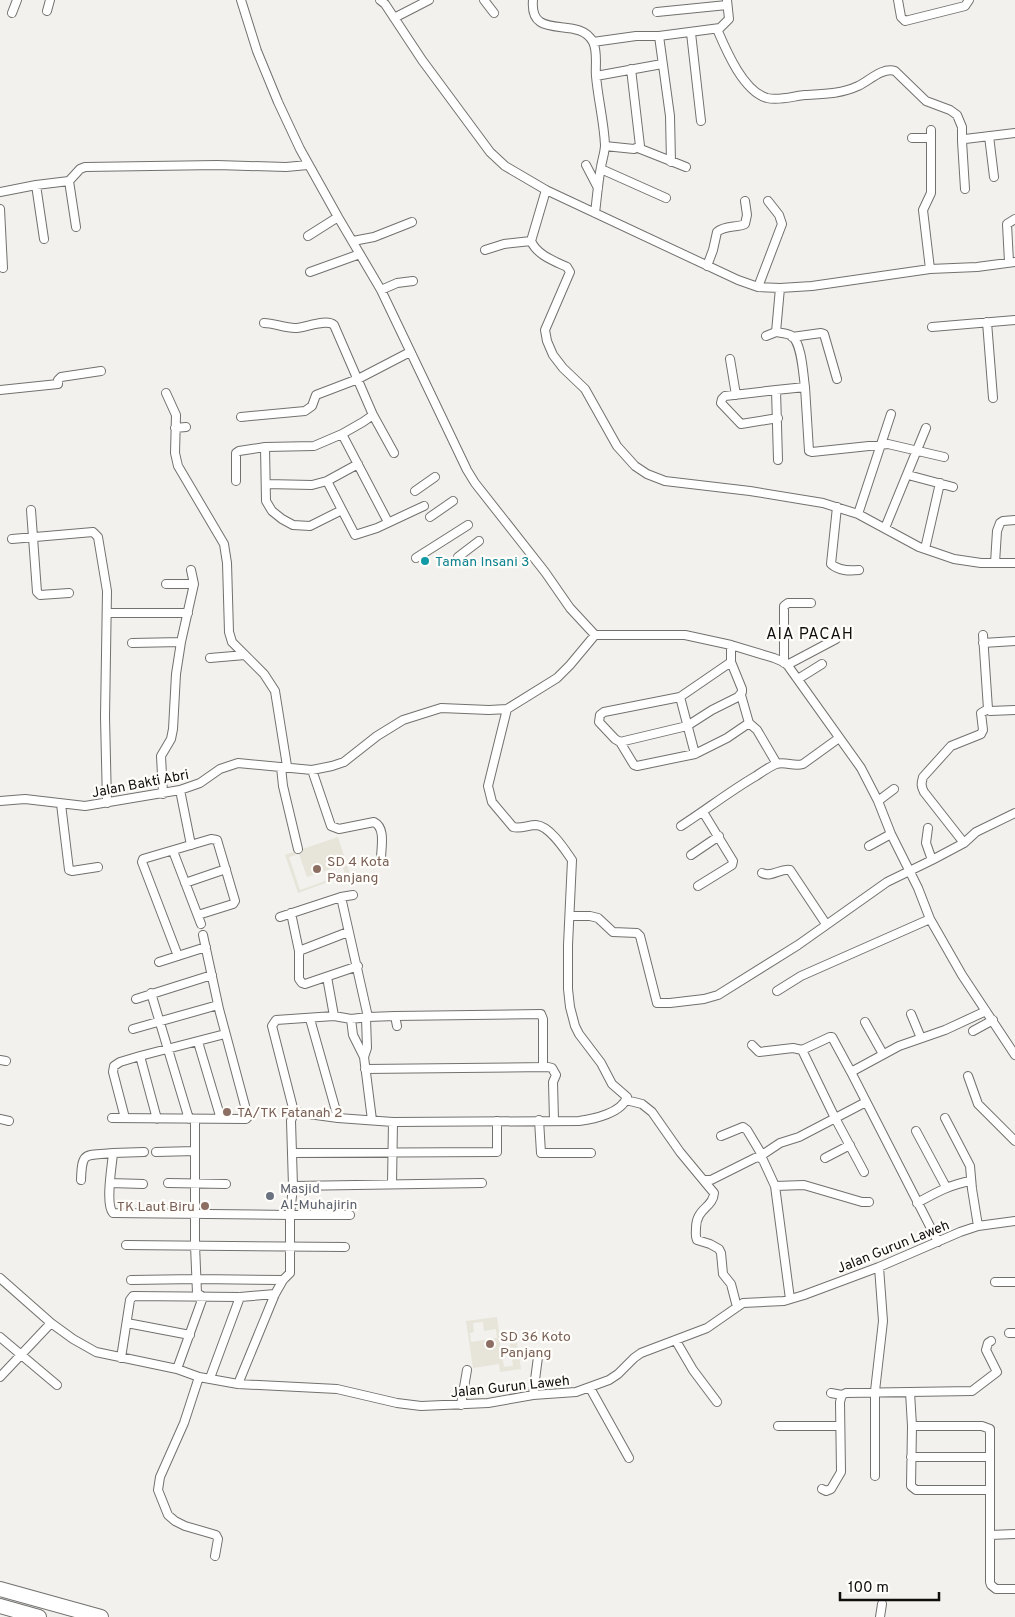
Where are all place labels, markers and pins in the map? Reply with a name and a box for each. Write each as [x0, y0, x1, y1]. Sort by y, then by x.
place label: Taman Insani 3 [435, 554, 529, 571]
marker: Taman Insani 3 [419, 555, 431, 567]
place label: SD 4 Kota Panjang [327, 854, 389, 887]
marker: SD 4 Kota Panjang [311, 863, 323, 875]
place label: TA/TK Fatanah 2 [237, 1105, 343, 1122]
marker: TA/TK Fatanah 2 [221, 1106, 233, 1118]
place label: Masjid Al-Muhajirin [280, 1181, 357, 1214]
marker: Masjid Al-Muhajirin [264, 1190, 276, 1202]
place label: TK Laut Biru [117, 1199, 195, 1216]
marker: TK Laut Biru [199, 1200, 211, 1212]
place label: SD 36 Koto Panjang [500, 1329, 571, 1362]
marker: SD 36 Koto Panjang [484, 1338, 496, 1350]

